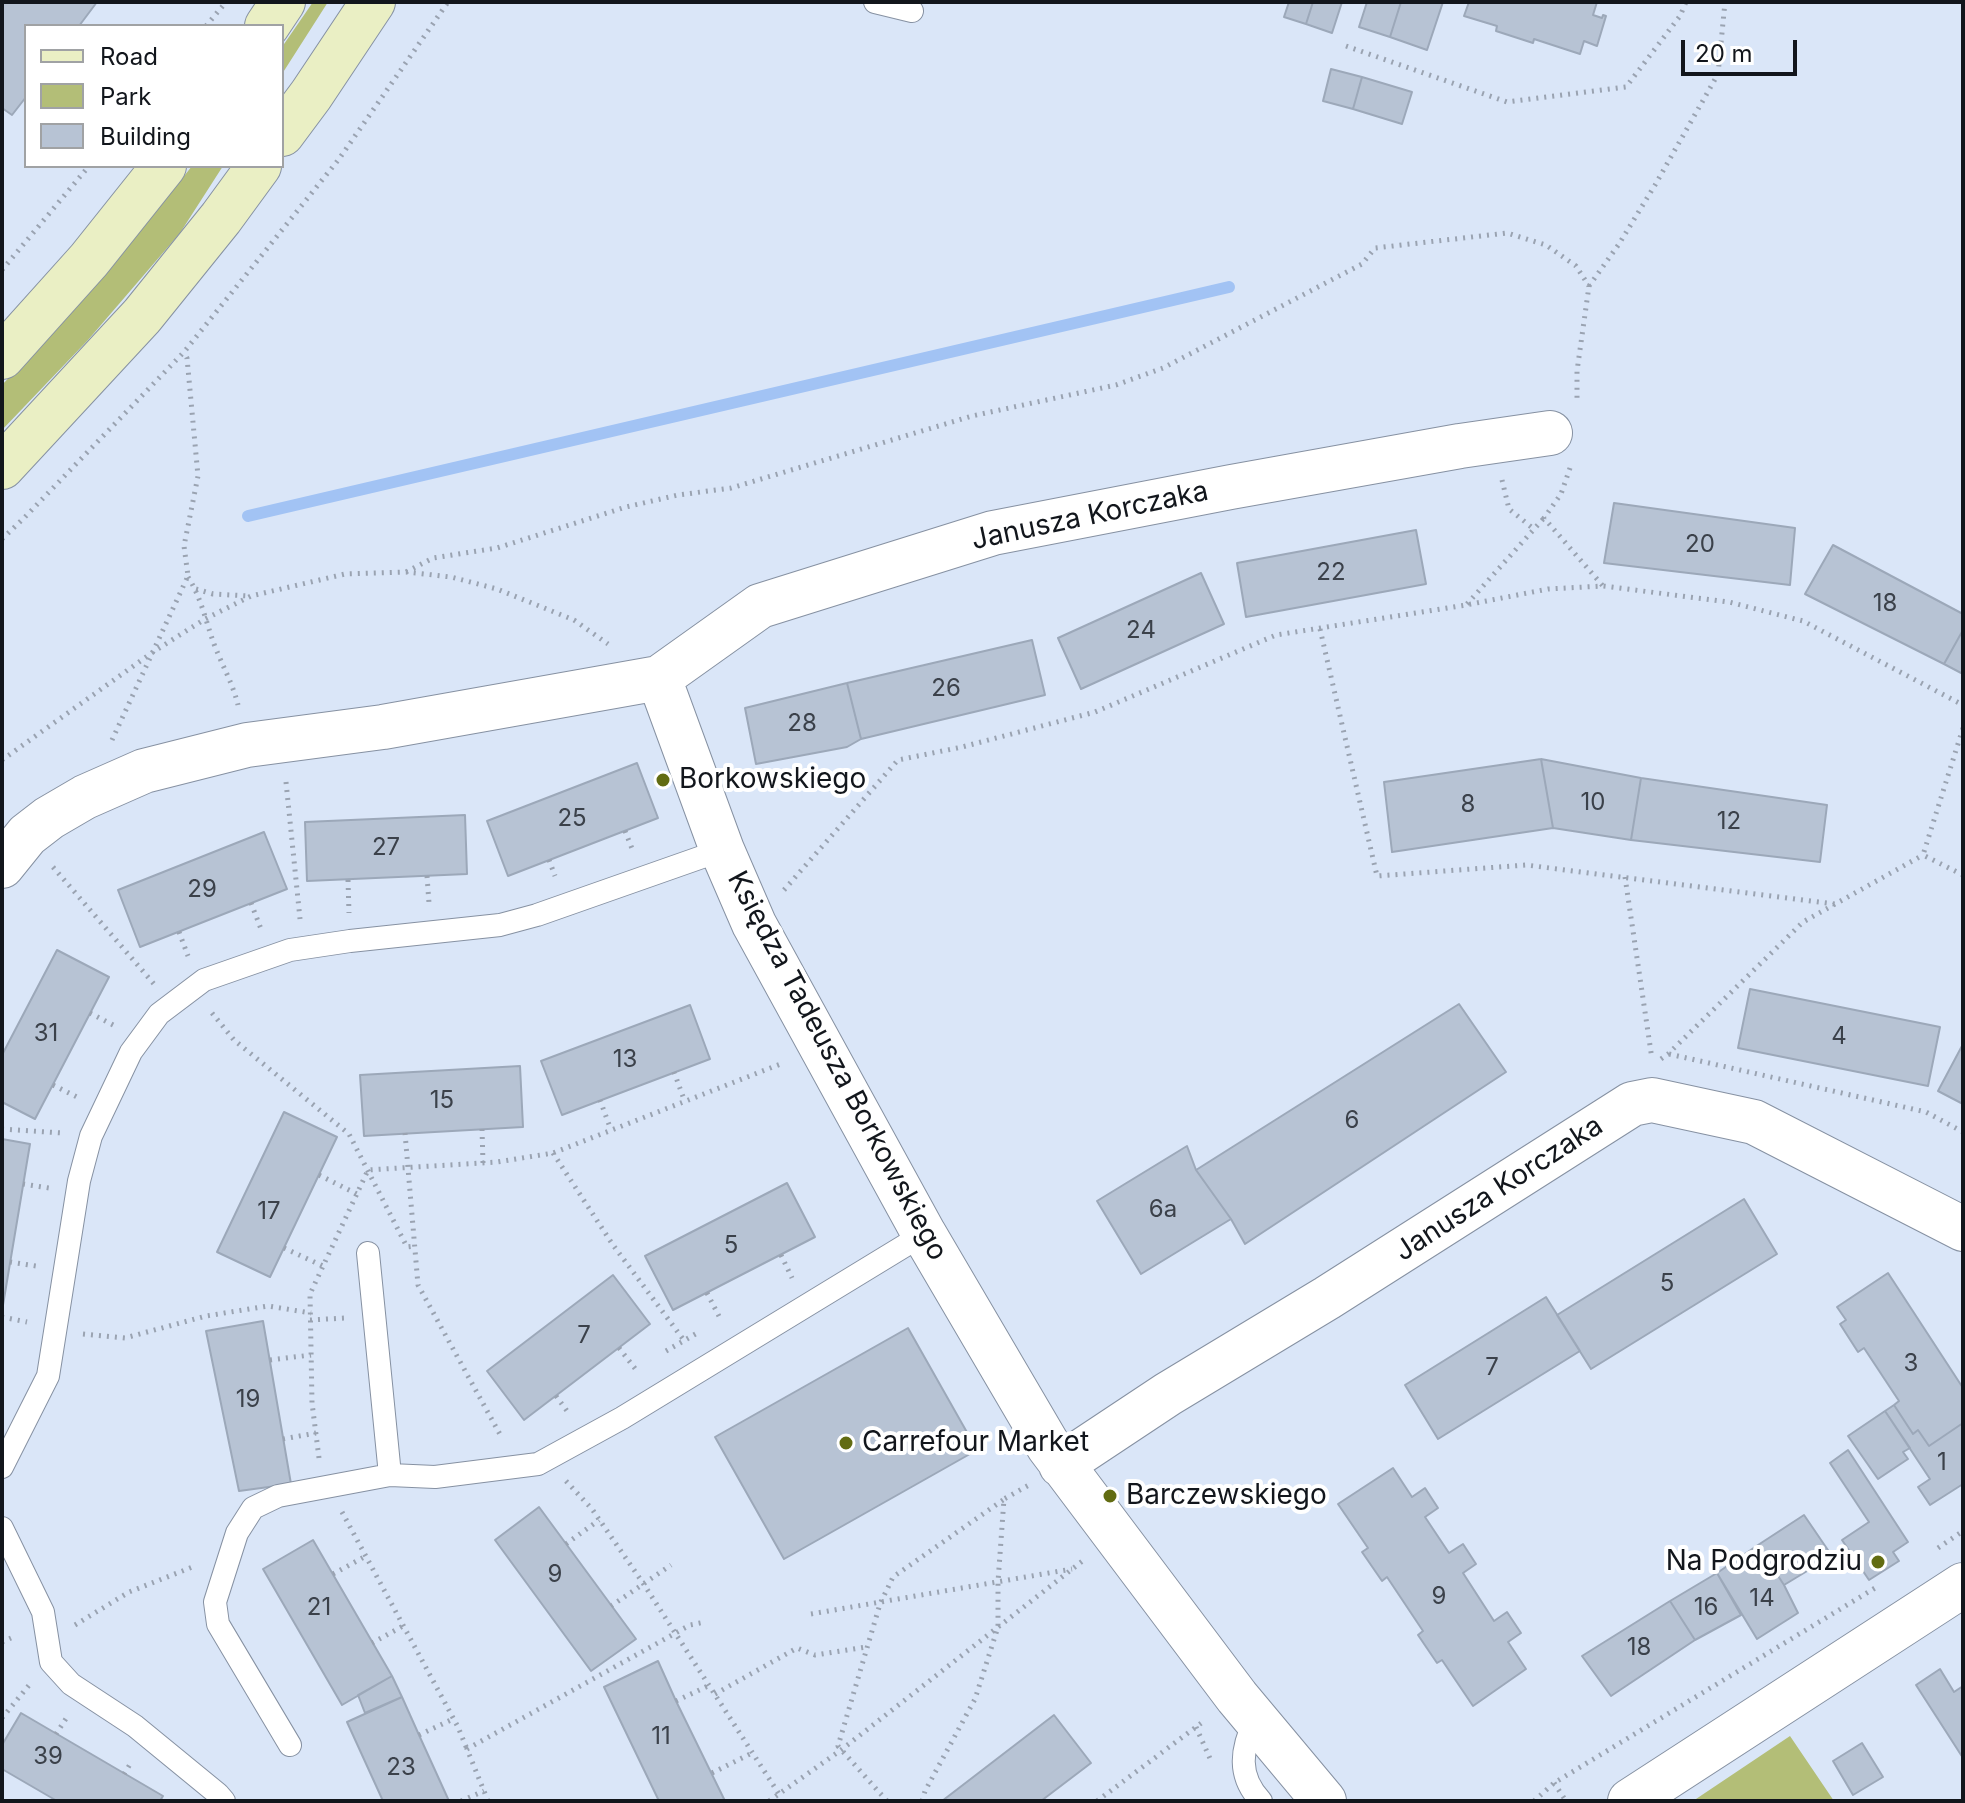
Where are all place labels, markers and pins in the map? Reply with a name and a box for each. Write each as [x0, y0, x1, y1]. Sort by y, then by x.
place label: Borkowskiego [679, 763, 866, 797]
marker: Borkowskiego [654, 771, 672, 789]
place label: Carrefour Market [862, 1426, 1089, 1460]
marker: Carrefour Market [837, 1434, 855, 1452]
place label: Barczewskiego [1126, 1479, 1327, 1513]
marker: Barczewskiego [1101, 1487, 1119, 1505]
place label: Na Podgrodziu [1666, 1545, 1862, 1579]
marker: Na Podgrodziu [1869, 1553, 1887, 1571]

